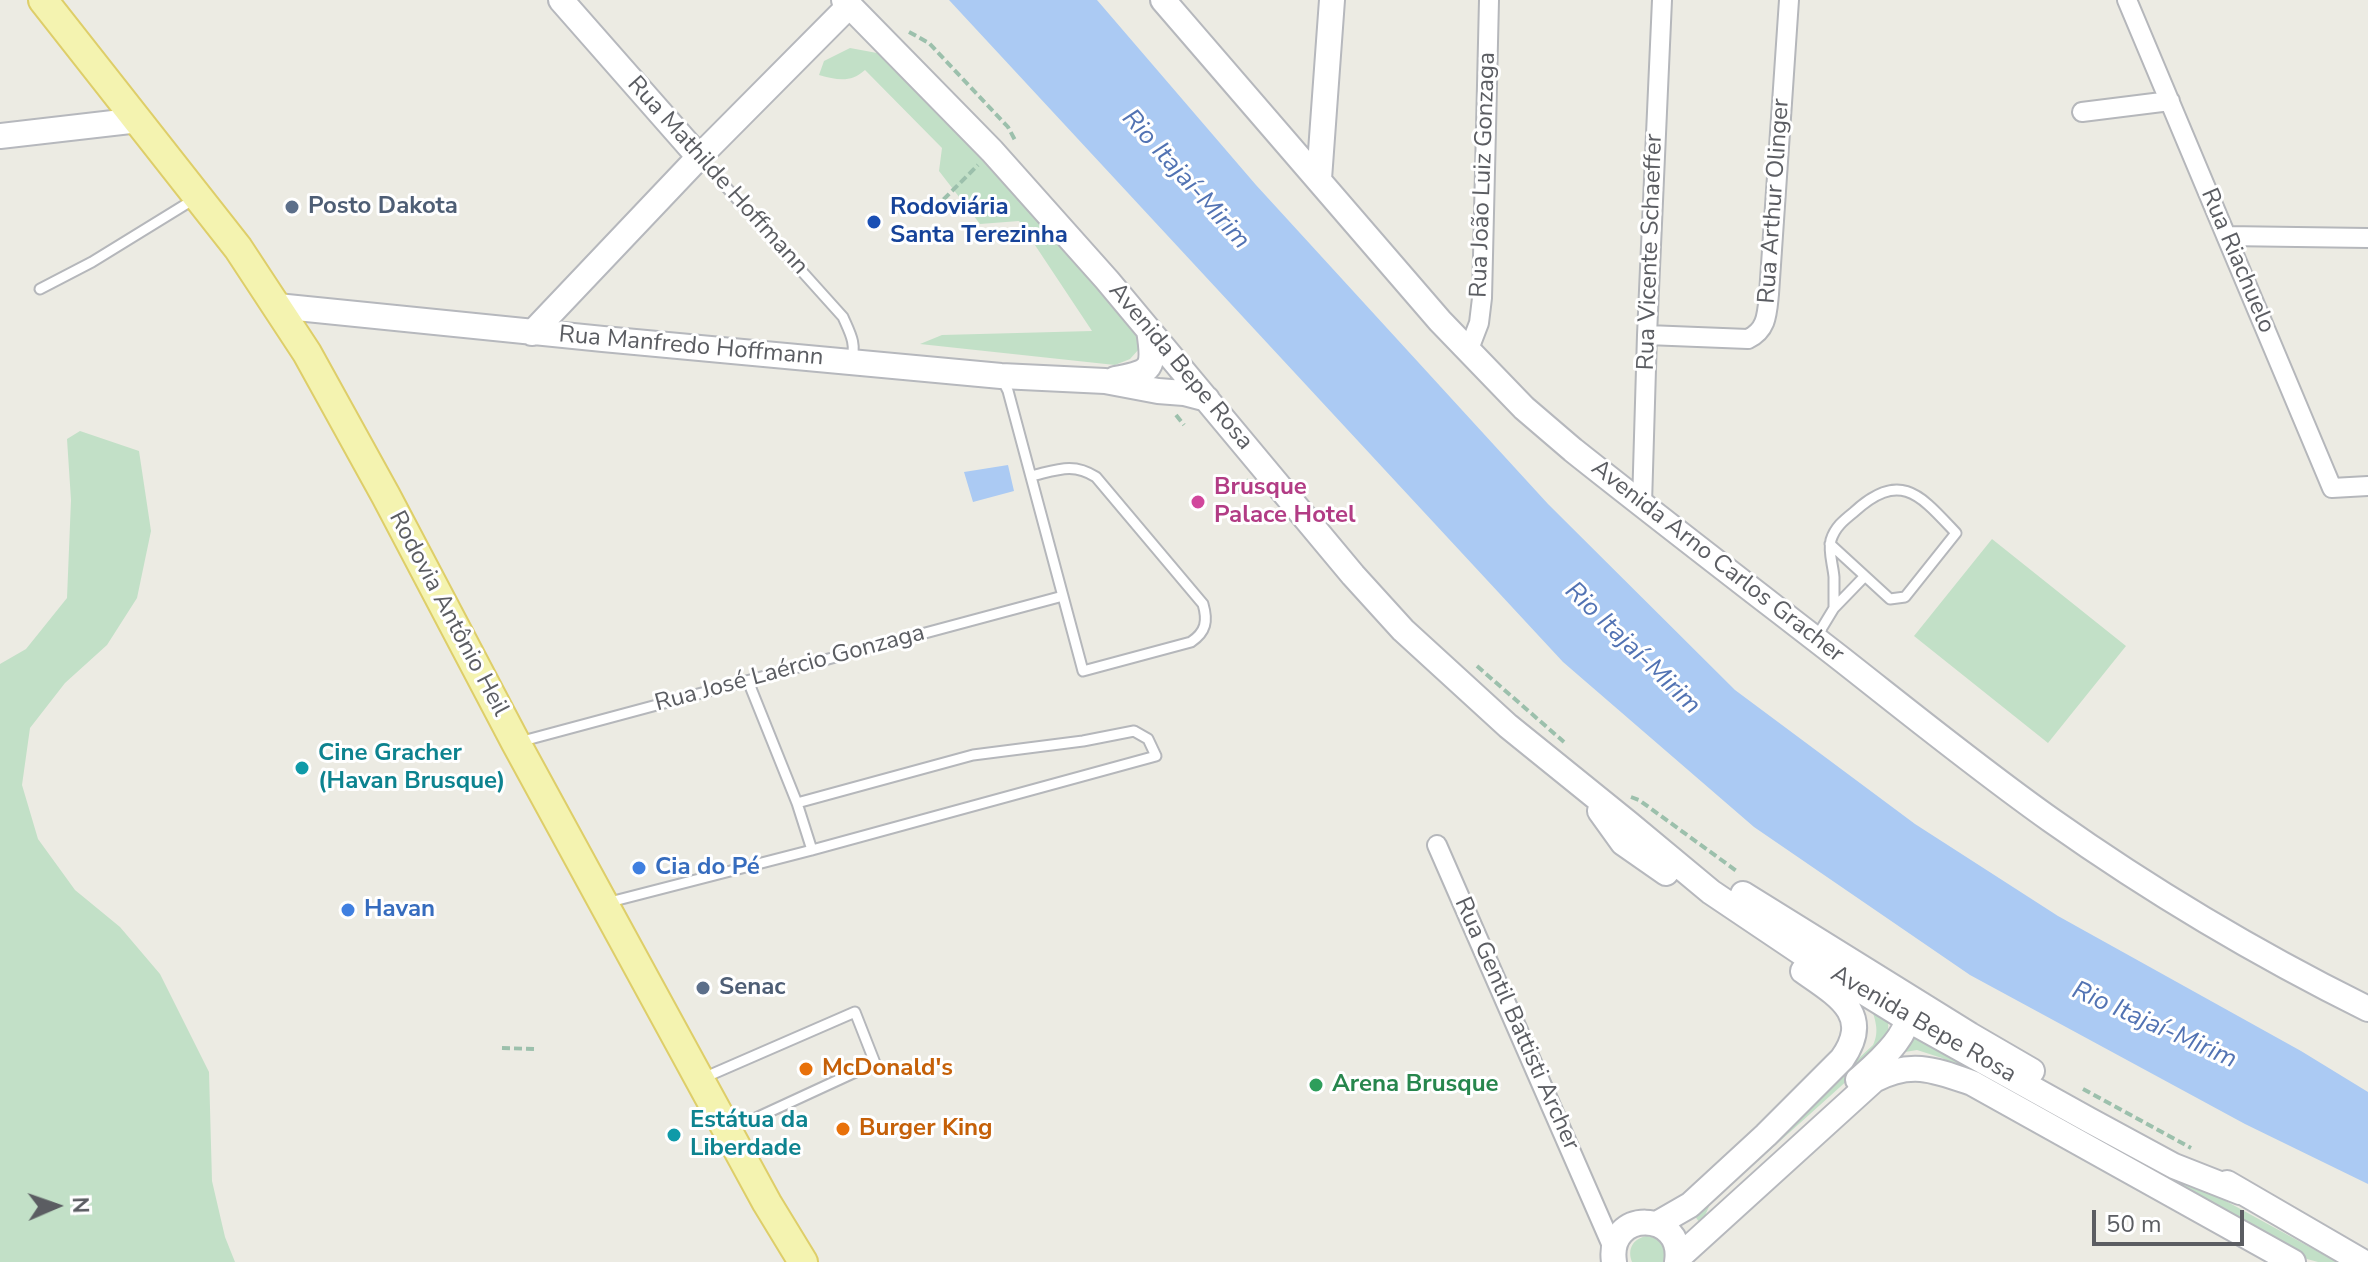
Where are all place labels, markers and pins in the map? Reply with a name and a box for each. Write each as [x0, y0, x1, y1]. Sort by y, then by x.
place label: Posto Dakota [308, 193, 458, 221]
place label: Rodoviária Santa Terezinha [890, 194, 1068, 250]
marker: Posto Dakota [283, 198, 301, 216]
marker: Rodoviária Santa Terezinha [865, 213, 883, 231]
place label: Brusque Palace Hotel [1214, 474, 1356, 530]
marker: Brusque Palace Hotel [1189, 493, 1207, 511]
place label: Cine Gracher (Havan Brusque) [318, 740, 505, 796]
marker: Cine Gracher (Havan Brusque) [293, 759, 311, 777]
place label: Cia do Pé [655, 854, 760, 882]
marker: Cia do Pé [630, 859, 648, 877]
place label: Havan [364, 896, 435, 924]
marker: Havan [339, 901, 357, 919]
place label: Senac [719, 974, 786, 1002]
marker: Senac [694, 979, 712, 997]
place label: McDonald's [822, 1055, 953, 1083]
marker: McDonald's [797, 1060, 815, 1078]
place label: Arena Brusque [1332, 1071, 1499, 1099]
marker: Arena Brusque [1307, 1076, 1325, 1094]
place label: Estátua da Liberdade [690, 1107, 808, 1163]
place label: Burger King [859, 1115, 993, 1143]
marker: Burger King [834, 1120, 852, 1138]
marker: Estátua da Liberdade [665, 1126, 683, 1144]

